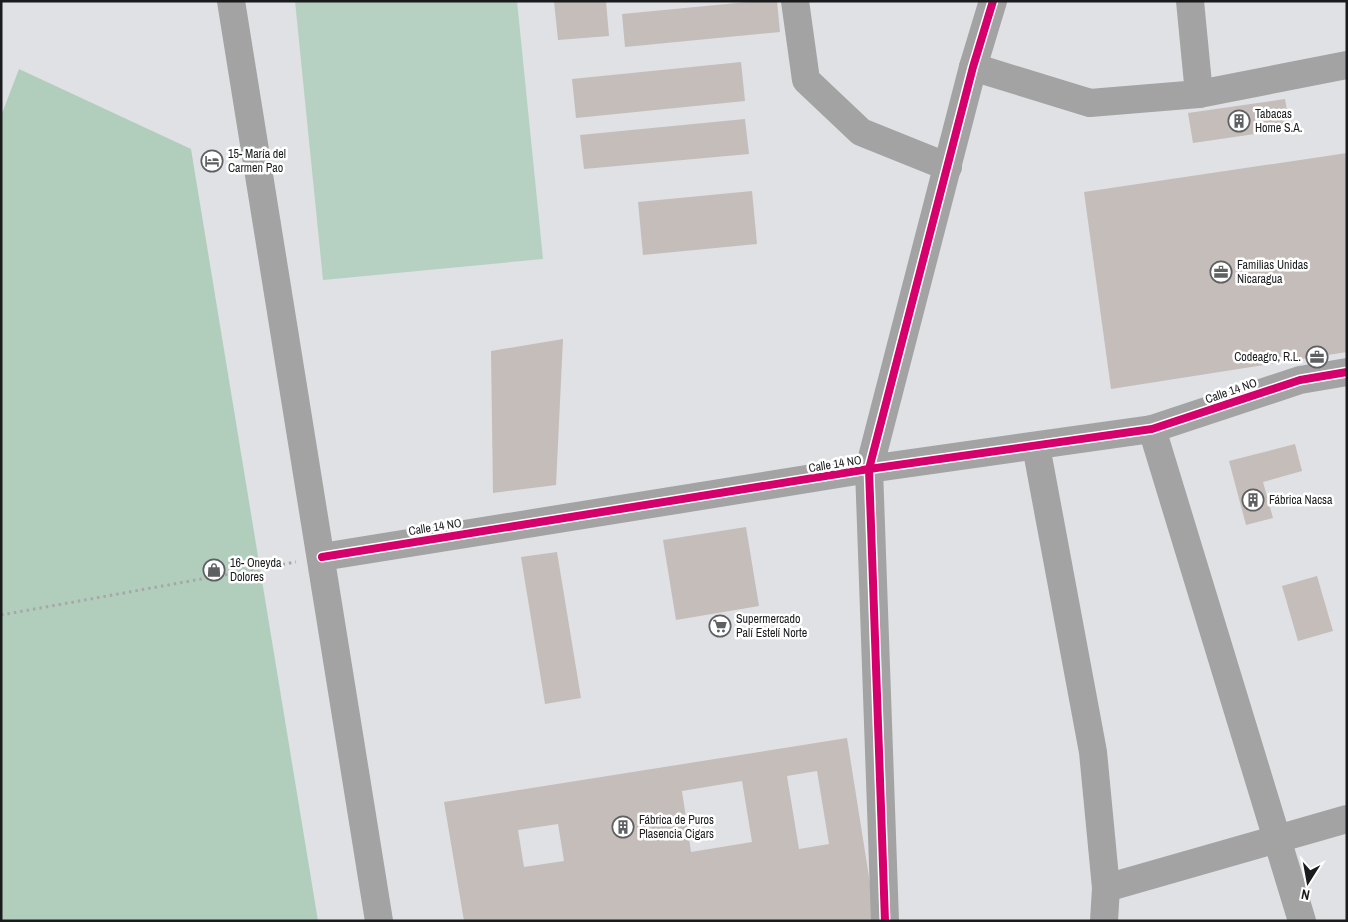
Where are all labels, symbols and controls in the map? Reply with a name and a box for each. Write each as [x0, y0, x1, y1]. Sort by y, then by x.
place label: Tabacas Home S.A. [1255, 106, 1303, 136]
building icon: Tabacas Home S.A. [1227, 109, 1251, 133]
place label: 15- María del Carmen Pao [228, 146, 286, 176]
hotel icon: 15- María del Carmen Pao [200, 149, 224, 173]
place label: Familias Unidas Nicaragua [1237, 257, 1308, 287]
office icon: Familias Unidas Nicaragua [1209, 260, 1233, 284]
office icon: Codeagro, R.L. [1305, 345, 1329, 369]
place label: Codeagro, R.L. [1234, 349, 1301, 365]
street label: Calle 14 NO [1203, 375, 1259, 407]
street label: Calle 14 NO [807, 452, 863, 476]
building icon: Fábrica Nacsa [1241, 488, 1265, 512]
place label: Fábrica Nacsa [1269, 492, 1333, 508]
street label: Calle 14 NO [407, 515, 463, 539]
place label: 16- Oneyda Dolores [230, 555, 282, 585]
shop icon: 16- Oneyda Dolores [202, 558, 226, 582]
place label: Supermercado Palí Estelí Norte [736, 611, 807, 641]
supermarket icon: Supermercado Palí Estelí Norte [708, 614, 732, 638]
place label: Fábrica de Puros Plasencia Cigars [639, 812, 714, 842]
building icon: Fábrica de Puros Plasencia Cigars [611, 815, 635, 839]
north arrow [1283, 857, 1333, 907]
text: N [1300, 885, 1311, 904]

